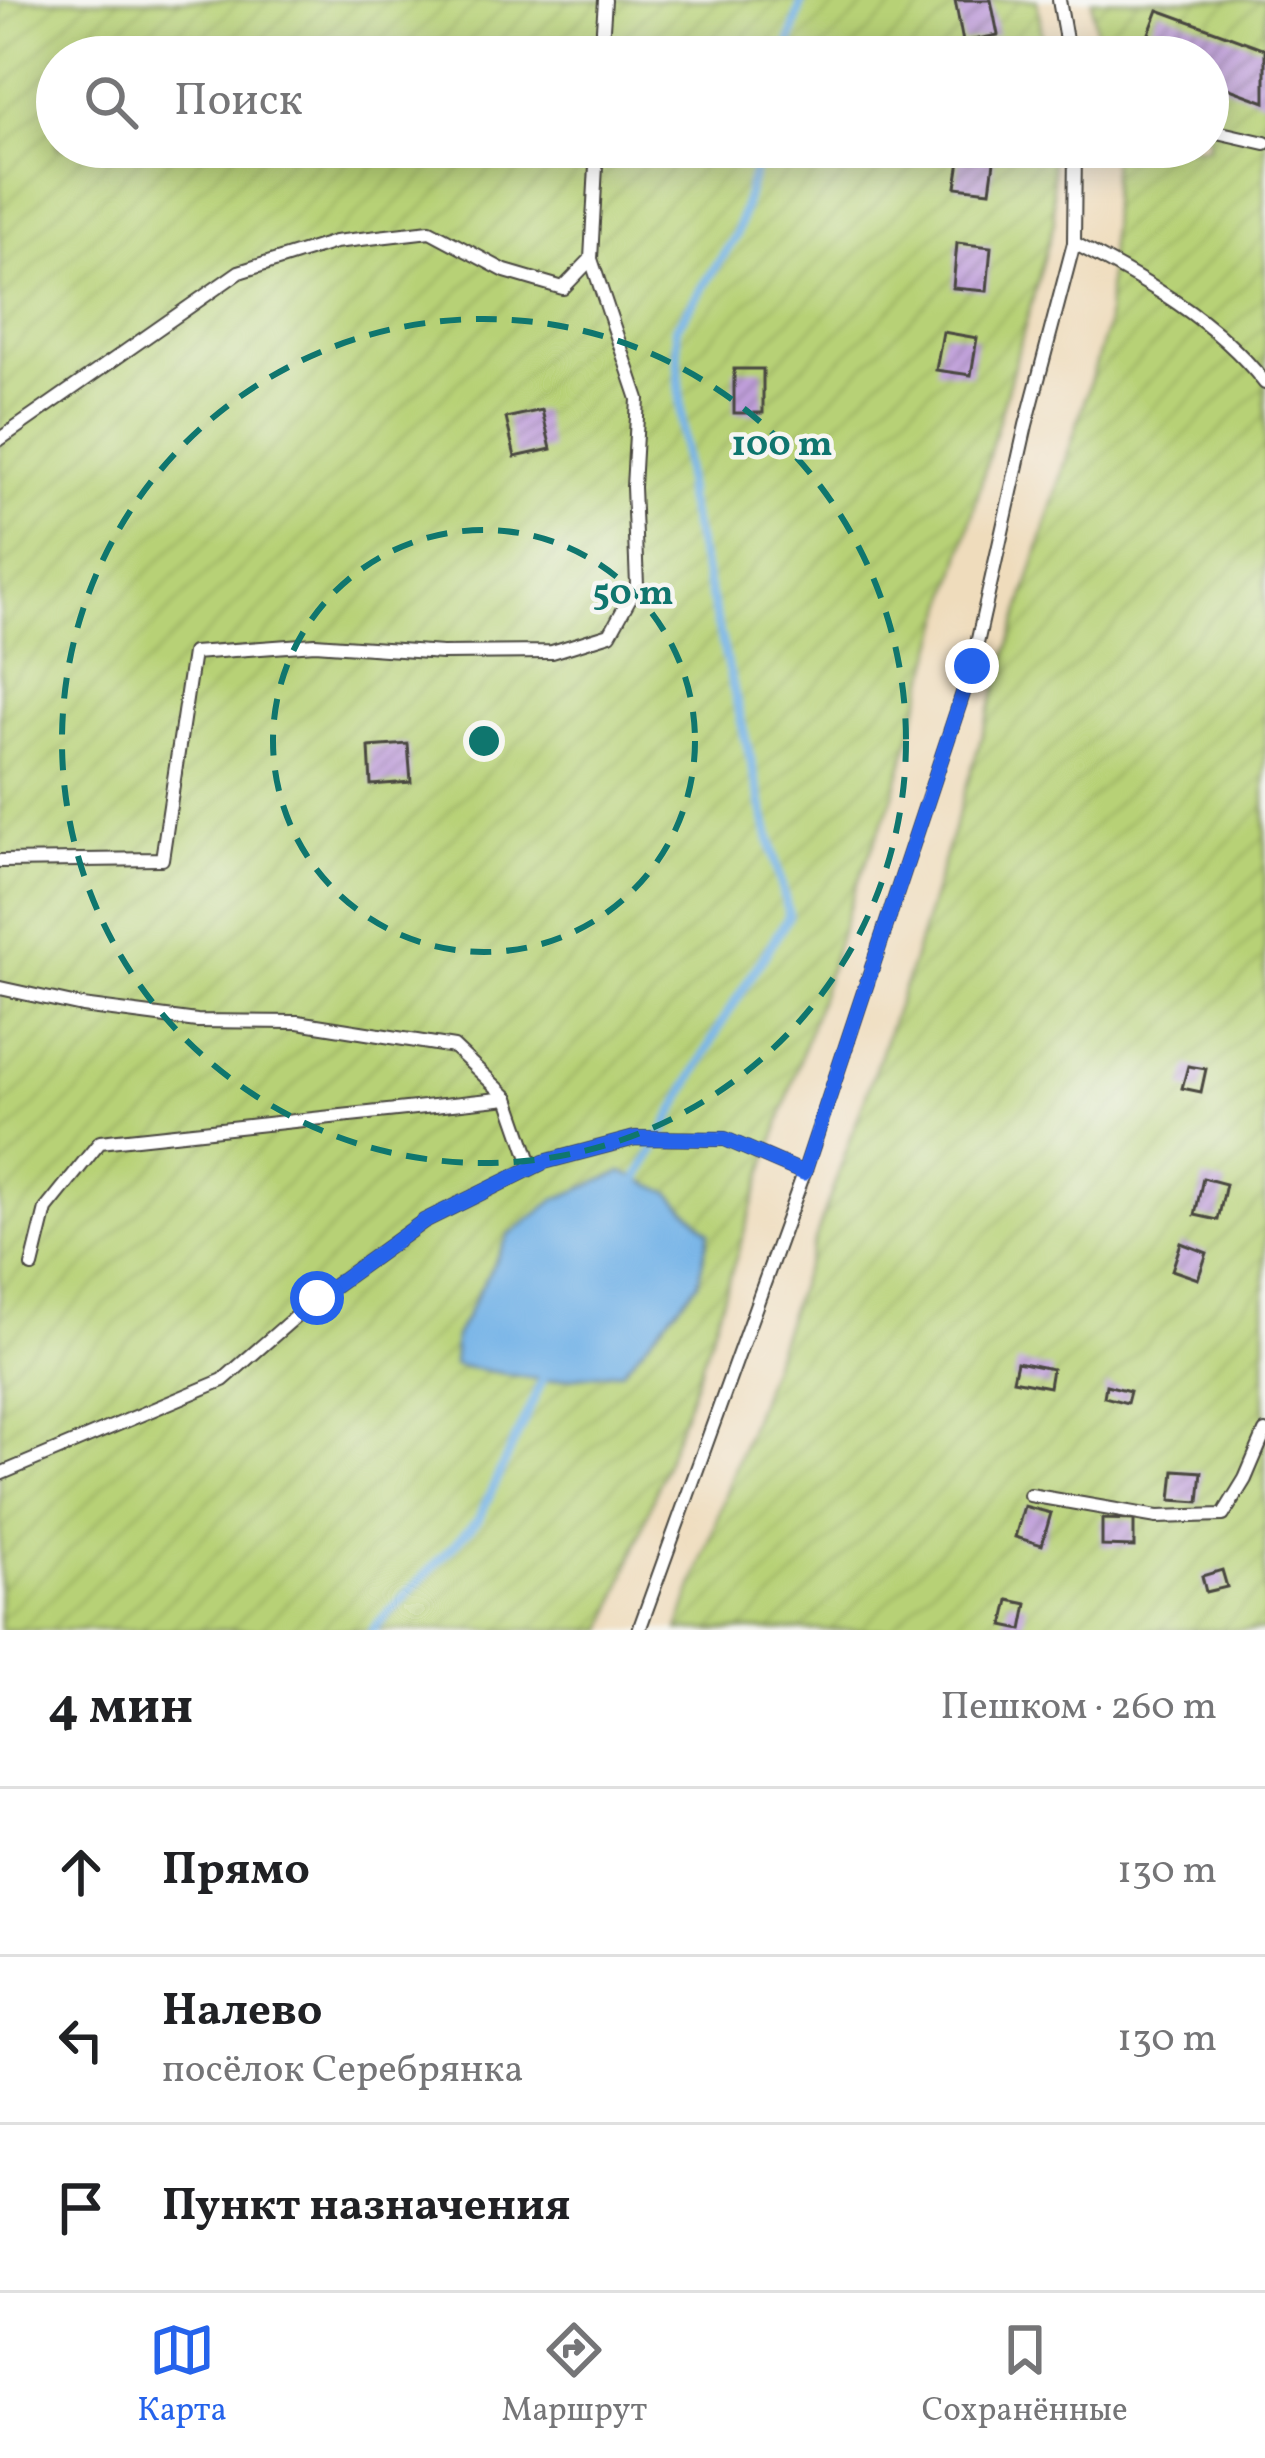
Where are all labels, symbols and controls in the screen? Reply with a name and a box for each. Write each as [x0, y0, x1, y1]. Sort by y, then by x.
search box [36, 36, 1229, 168]
icon: search [78, 69, 144, 135]
text: Поиск [174, 71, 303, 134]
text: 100 m [731, 421, 833, 471]
text: 50 m [592, 570, 674, 620]
route end [945, 639, 999, 693]
centre of rings [463, 720, 505, 762]
route start [290, 1271, 344, 1325]
text: 4 мин [48, 1673, 193, 1744]
text: Пешком · 260 m [940, 1681, 1217, 1735]
icon: ahead [48, 1839, 114, 1905]
text: Прямо [162, 1840, 310, 1903]
text: 130 m [1117, 1845, 1217, 1899]
text: Налево [162, 1981, 323, 2044]
icon: left [48, 2007, 114, 2073]
text: 130 m [1117, 2013, 1217, 2067]
text: посёлок Серебрянка [162, 2044, 524, 2098]
icon: arrive [48, 2175, 114, 2241]
text: Пункт назначения [162, 2176, 571, 2239]
tab: Карта [137, 2317, 227, 2435]
tab: Маршрут [502, 2317, 647, 2435]
tab: Сохранённые [922, 2317, 1128, 2435]

